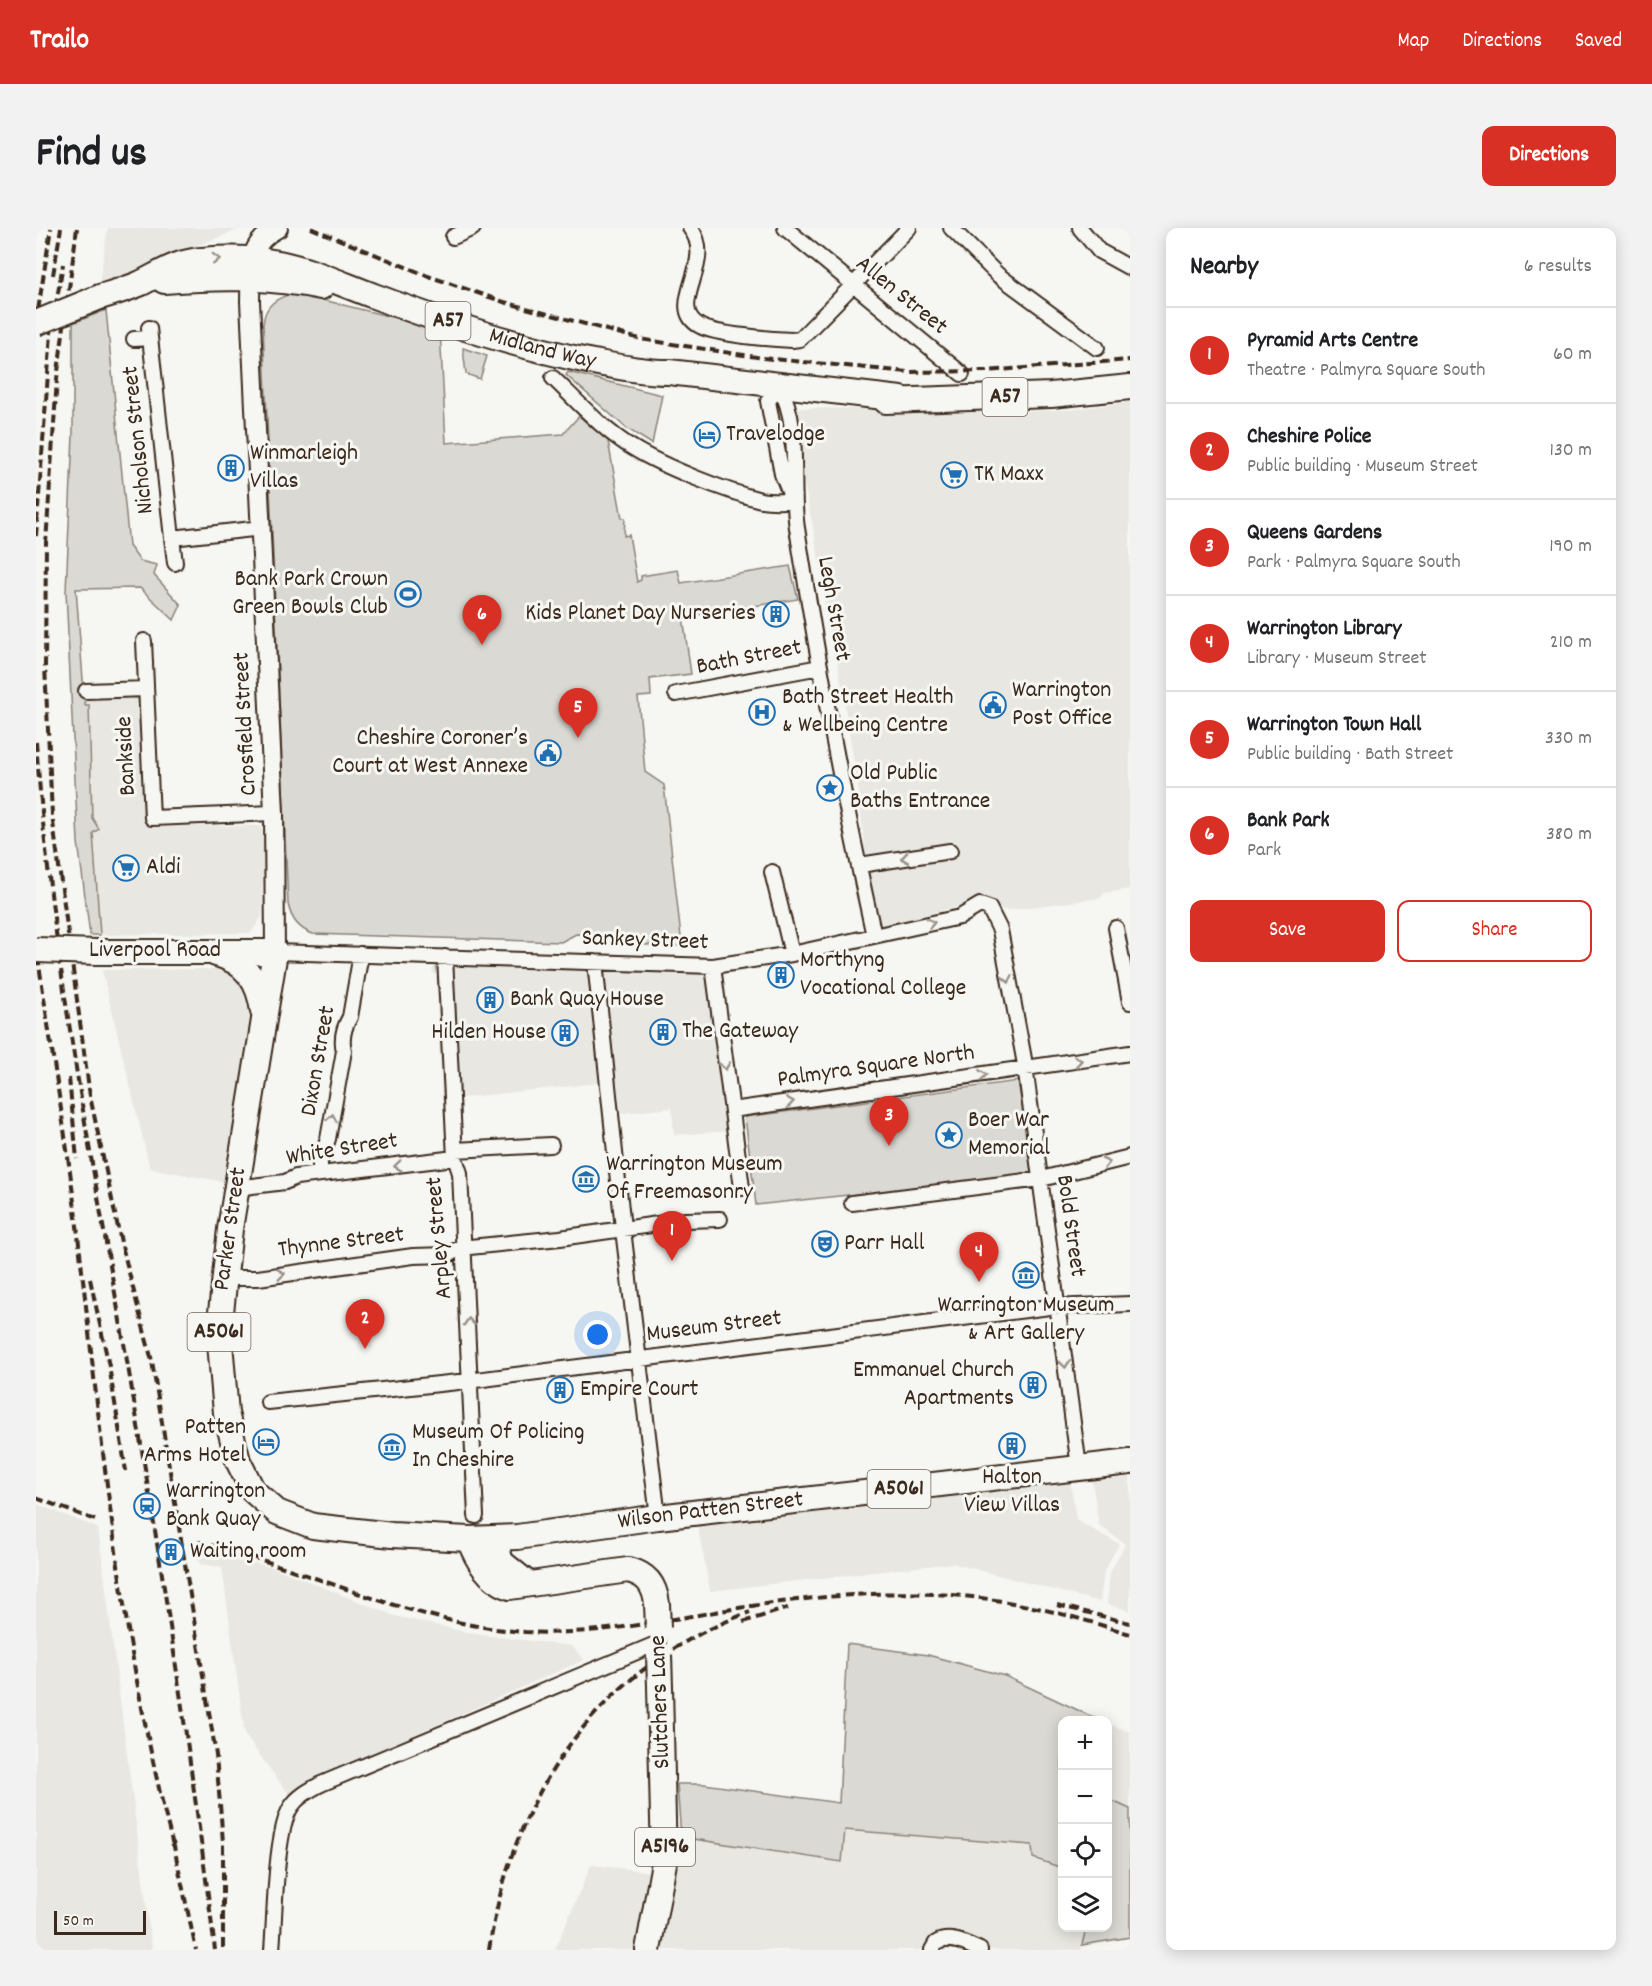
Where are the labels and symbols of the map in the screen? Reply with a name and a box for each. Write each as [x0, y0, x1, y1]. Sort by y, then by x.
street label: Allen Street [848, 248, 955, 344]
one-way arrow [211, 253, 220, 266]
road number: A57 [426, 302, 470, 340]
street label: Midland Way [485, 319, 600, 379]
street label: Nicholson Street [114, 364, 164, 516]
road number: A57 [982, 378, 1028, 416]
place label: Travelodge [726, 418, 825, 452]
hotel icon: Travelodge [692, 420, 722, 450]
place label: Winmarleigh Villas [250, 437, 358, 499]
building icon: Winmarleigh Villas [216, 453, 246, 483]
place label: TK Maxx [974, 458, 1043, 492]
supermarket icon: TK Maxx [939, 460, 969, 490]
street label: Legh Street [807, 554, 859, 664]
place label: Bank Park Crown Green Bowls Club [232, 563, 388, 625]
sports icon: Bank Park Crown Green Bowls Club [393, 579, 423, 609]
pin: 6 [462, 596, 502, 645]
place label: Kids Planet Day Nurseries [525, 597, 756, 631]
building icon: Kids Planet Day Nurseries [761, 599, 791, 629]
street label: Bath Street [694, 631, 805, 685]
street label: Crosfield Street [225, 651, 267, 797]
place label: Warrington Post Office [1012, 674, 1112, 736]
place label: Bath Street Health & Wellbeing Centre [782, 681, 953, 743]
pin: 5 [558, 688, 598, 738]
public building icon: Warrington Post Office [978, 690, 1008, 720]
hospital icon: Bath Street Health & Wellbeing Centre [747, 697, 777, 727]
street label: Bankside [108, 715, 146, 797]
place label: Cheshire Coroner’s Court at West Annexe [332, 722, 528, 784]
public building icon: Cheshire Coroner’s Court at West Annexe [533, 738, 563, 768]
place label: Old Public Baths Entrance [850, 757, 990, 819]
place icon: Old Public Baths Entrance [815, 773, 845, 803]
place label: Aldi [146, 851, 180, 885]
one-way arrow [900, 852, 909, 864]
supermarket icon: Aldi [111, 853, 141, 883]
one-way arrow [926, 918, 936, 931]
street label: Sankey Street [581, 922, 709, 960]
street label: Liverpool Road [89, 934, 221, 968]
place label: Morthyng Vocational College [800, 944, 966, 1006]
building icon: Morthyng Vocational College [766, 960, 796, 990]
one-way arrow [1001, 974, 1014, 984]
place label: Bank Quay House [510, 983, 664, 1017]
building icon: Bank Quay House [475, 985, 505, 1015]
street label: Dixon Street [293, 1003, 345, 1119]
place label: The Gateway [682, 1015, 799, 1049]
place label: Hilden House [431, 1016, 546, 1050]
building icon: The Gateway [648, 1017, 678, 1047]
building icon: Hilden House [550, 1018, 580, 1048]
street label: Palmyra Square North [775, 1036, 977, 1098]
one-way arrow [1073, 1055, 1082, 1067]
one-way arrow [718, 1062, 731, 1071]
one-way arrow [979, 1070, 988, 1082]
pin: 3 [870, 1096, 908, 1146]
one-way arrow [786, 1097, 795, 1109]
place label: Boer War Memorial [968, 1104, 1050, 1166]
one-way arrow [325, 1113, 338, 1123]
place icon: Boer War Memorial [934, 1120, 964, 1150]
street label: White Street [284, 1124, 400, 1176]
place label: Warrington Museum Of Freemasonry [606, 1148, 783, 1210]
one-way arrow [1100, 1158, 1110, 1171]
one-way arrow [393, 1159, 402, 1172]
museum icon: Warrington Museum Of Freemasonry [571, 1164, 601, 1194]
street label: Parker Street [206, 1165, 256, 1293]
street label: Bold Street [1046, 1173, 1094, 1279]
street label: Arpley Street [418, 1175, 462, 1301]
pin: 1 [652, 1212, 692, 1261]
street label: Thynne Street [276, 1218, 406, 1268]
place label: Parr Hall [844, 1227, 925, 1261]
theatre icon: Parr Hall [810, 1229, 840, 1259]
pin: 4 [960, 1232, 998, 1282]
museum icon: Warrington Museum & Art Gallery [1011, 1260, 1041, 1290]
one-way arrow [276, 1268, 285, 1280]
place label: Warrington Museum & Art Gallery [938, 1289, 1114, 1351]
pin: 2 [346, 1300, 384, 1349]
street label: Museum Street [645, 1302, 784, 1352]
road number: A5061 [188, 1313, 250, 1351]
one-way arrow [462, 1318, 475, 1327]
your location [583, 1320, 612, 1349]
place label: Emmanuel Church Apartments [853, 1354, 1014, 1416]
one-way arrow [1058, 1360, 1071, 1369]
building icon: Emmanuel Church Apartments [1018, 1370, 1048, 1400]
place label: Empire Court [580, 1373, 699, 1407]
building icon: Empire Court [545, 1375, 575, 1405]
place label: Patten Arms Hotel [144, 1411, 246, 1473]
place label: Museum Of Policing In Cheshire [412, 1416, 584, 1478]
hotel icon: Patten Arms Hotel [251, 1427, 281, 1457]
building icon: Halton View Villas [997, 1431, 1027, 1461]
museum icon: Museum Of Policing In Cheshire [377, 1432, 407, 1462]
place label: Halton View Villas [964, 1461, 1060, 1523]
road number: A5061 [868, 1470, 930, 1508]
place label: Warrington Bank Quay [166, 1475, 265, 1537]
street label: Wilson Patten Street [616, 1483, 805, 1540]
station icon: Warrington Bank Quay [132, 1491, 162, 1521]
place label: Waiting room [190, 1535, 307, 1569]
building icon: Waiting room [156, 1537, 186, 1567]
street label: Slutchers Lane [642, 1634, 680, 1770]
road number: A5196 [635, 1828, 695, 1866]
scale bar [54, 1908, 146, 1936]

